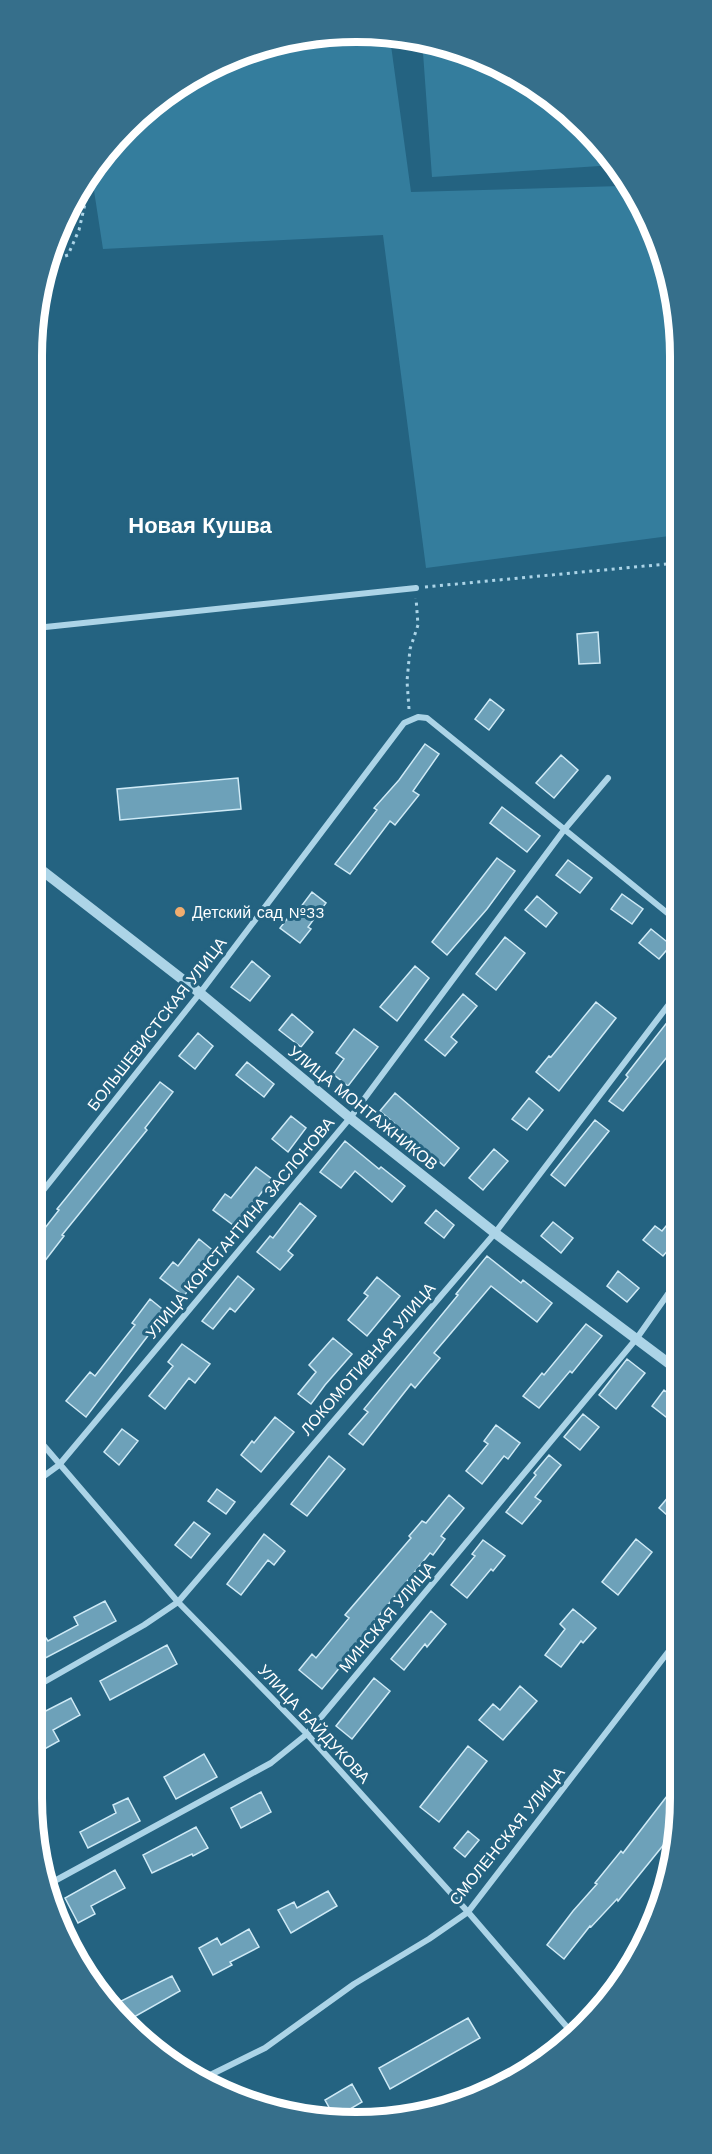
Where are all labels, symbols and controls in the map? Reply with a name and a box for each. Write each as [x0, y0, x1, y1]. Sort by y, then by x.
district label: Новая Кушва [128, 513, 272, 538]
place label: Детский сад №33 [192, 903, 325, 922]
marker: Детский сад №33 [173, 905, 187, 919]
street label: БОЛЬШЕВИСТСКАЯ УЛИЦА [83, 933, 231, 1114]
street label: УЛИЦА МОНТАЖНИКОВ [284, 1042, 442, 1174]
street label: УЛИЦА КОНСТАНТИНА ЗАСЛОНОВА [142, 1113, 338, 1342]
street label: ЛОКОМОТИВНАЯ УЛИЦА [297, 1279, 440, 1439]
street label: МИНСКАЯ УЛИЦА [335, 1557, 439, 1676]
street label: УЛИЦА БАЙДУКОВА [254, 1661, 374, 1788]
street label: СМОЛЕНСКАЯ УЛИЦА [445, 1763, 569, 1909]

